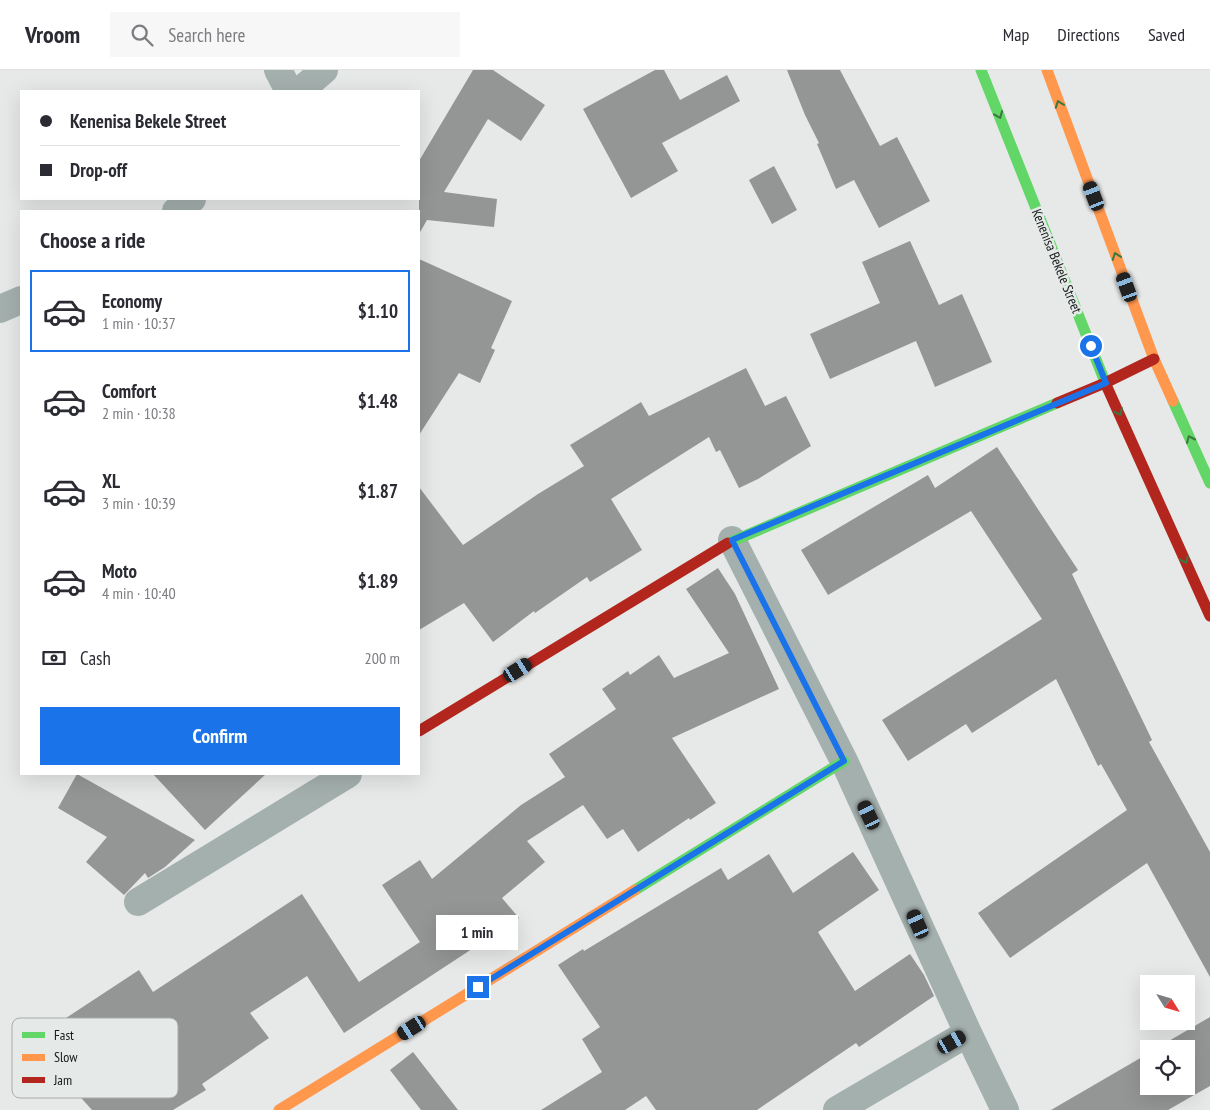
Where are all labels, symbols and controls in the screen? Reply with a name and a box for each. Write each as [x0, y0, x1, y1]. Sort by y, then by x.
search box [110, 12, 460, 57]
text: Vroom [25, 19, 80, 50]
icon: search [128, 21, 156, 49]
text: Search here [168, 23, 245, 47]
text: Map [1003, 23, 1029, 46]
text: Directions [1057, 23, 1120, 46]
text: Saved [1148, 23, 1185, 46]
one-way arrow [1055, 100, 1065, 108]
text: Kenenisa Bekele Street [70, 109, 226, 133]
one-way arrow [993, 110, 1004, 119]
text: Drop-off [70, 158, 127, 182]
car [1081, 179, 1106, 213]
street label: Kenenisa Bekele Street [1028, 206, 1086, 316]
text: Choose a ride [40, 226, 145, 254]
one-way arrow [1112, 252, 1122, 261]
car [1114, 270, 1139, 304]
icon: car [42, 289, 87, 334]
text: Economy [102, 289, 162, 313]
text: $1.10 [358, 299, 398, 323]
text: 1 min · 10:37 [102, 313, 176, 333]
route start [1080, 335, 1102, 357]
icon: car [42, 379, 87, 424]
text: Comfort [102, 379, 156, 403]
text: $1.48 [358, 389, 398, 413]
text: 2 min · 10:38 [102, 403, 176, 423]
one-way arrow [1112, 407, 1123, 416]
one-way arrow [1186, 435, 1196, 444]
icon: car [42, 469, 87, 514]
text: XL [102, 469, 120, 493]
text: $1.87 [358, 479, 398, 503]
text: 3 min · 10:39 [102, 493, 176, 513]
one-way arrow [1179, 555, 1190, 564]
icon: car [42, 559, 87, 604]
text: Moto [102, 559, 137, 583]
text: $1.89 [358, 569, 398, 593]
text: 4 min · 10:40 [102, 583, 176, 603]
icon: cash [40, 644, 68, 672]
text: Cash [80, 646, 111, 670]
text: 200 m [365, 648, 400, 668]
car [501, 656, 534, 684]
button: Confirm [40, 707, 400, 765]
car [855, 798, 882, 832]
car [905, 907, 930, 941]
callout: 1 min [437, 914, 519, 950]
text: 1 min [461, 922, 493, 942]
north arrow [1140, 975, 1195, 1030]
map controls [1140, 975, 1195, 1095]
route end [467, 976, 489, 998]
car [395, 1014, 428, 1042]
legend [12, 1018, 178, 1098]
text: Fast [54, 1026, 74, 1044]
car [935, 1028, 968, 1056]
button: locate [1140, 1040, 1195, 1095]
text: Slow [54, 1048, 78, 1066]
text: Jam [53, 1071, 72, 1089]

